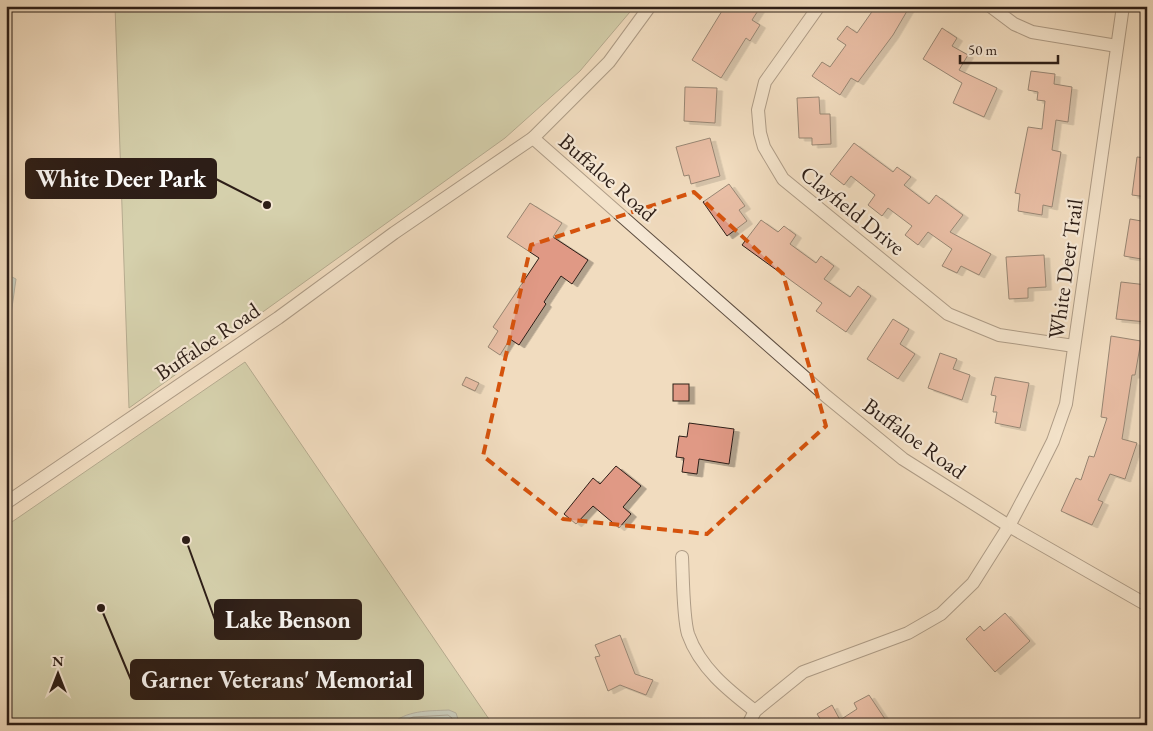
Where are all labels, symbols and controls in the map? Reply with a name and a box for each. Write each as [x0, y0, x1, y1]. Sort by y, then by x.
scale bar [960, 32, 1058, 64]
text: 50 m [968, 40, 997, 59]
street label: Buffaloe Road [553, 127, 663, 228]
callout: White Deer Park [26, 159, 216, 198]
street label: Clayfield Drive [794, 159, 911, 262]
text: White Deer Park [36, 163, 207, 194]
street label: White Deer Trail [1041, 197, 1090, 341]
street label: Buffaloe Road [149, 295, 266, 387]
street label: Buffaloe Road [857, 391, 973, 486]
callout: Lake Benson [215, 600, 361, 639]
text: Lake Benson [225, 604, 351, 635]
north arrow [32, 648, 82, 698]
text: N [52, 652, 64, 670]
callout: Garner Veterans' Memorial [131, 660, 423, 699]
text: Garner Veterans' Memorial [141, 664, 413, 695]

